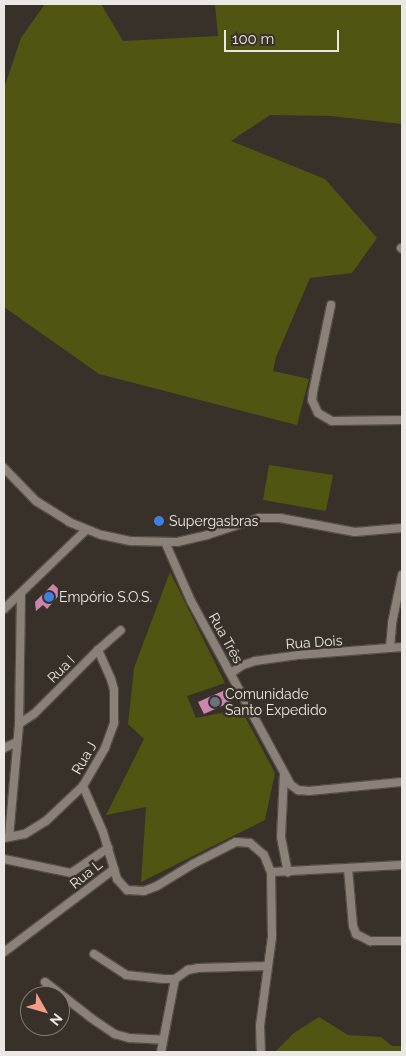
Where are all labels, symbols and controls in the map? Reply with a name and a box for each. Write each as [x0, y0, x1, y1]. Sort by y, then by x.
scale bar [226, 20, 341, 52]
text: 100 m [232, 30, 274, 48]
place label: Supergasbras [169, 513, 258, 529]
marker: Supergasbras [153, 515, 165, 527]
place label: Empório S.O.S. [59, 589, 152, 605]
marker: Empório S.O.S. [43, 591, 55, 603]
street label: Rua Três [205, 610, 247, 666]
street label: Rua Dois [285, 632, 343, 652]
street label: Rua I [44, 652, 78, 686]
place label: Comunidade Santo Expedido [225, 686, 327, 719]
marker: Comunidade Santo Expedido [209, 696, 221, 708]
street label: Rua J [68, 739, 100, 777]
street label: Rua L [66, 856, 106, 892]
north arrow [20, 986, 70, 1036]
text: N [46, 1010, 66, 1029]

